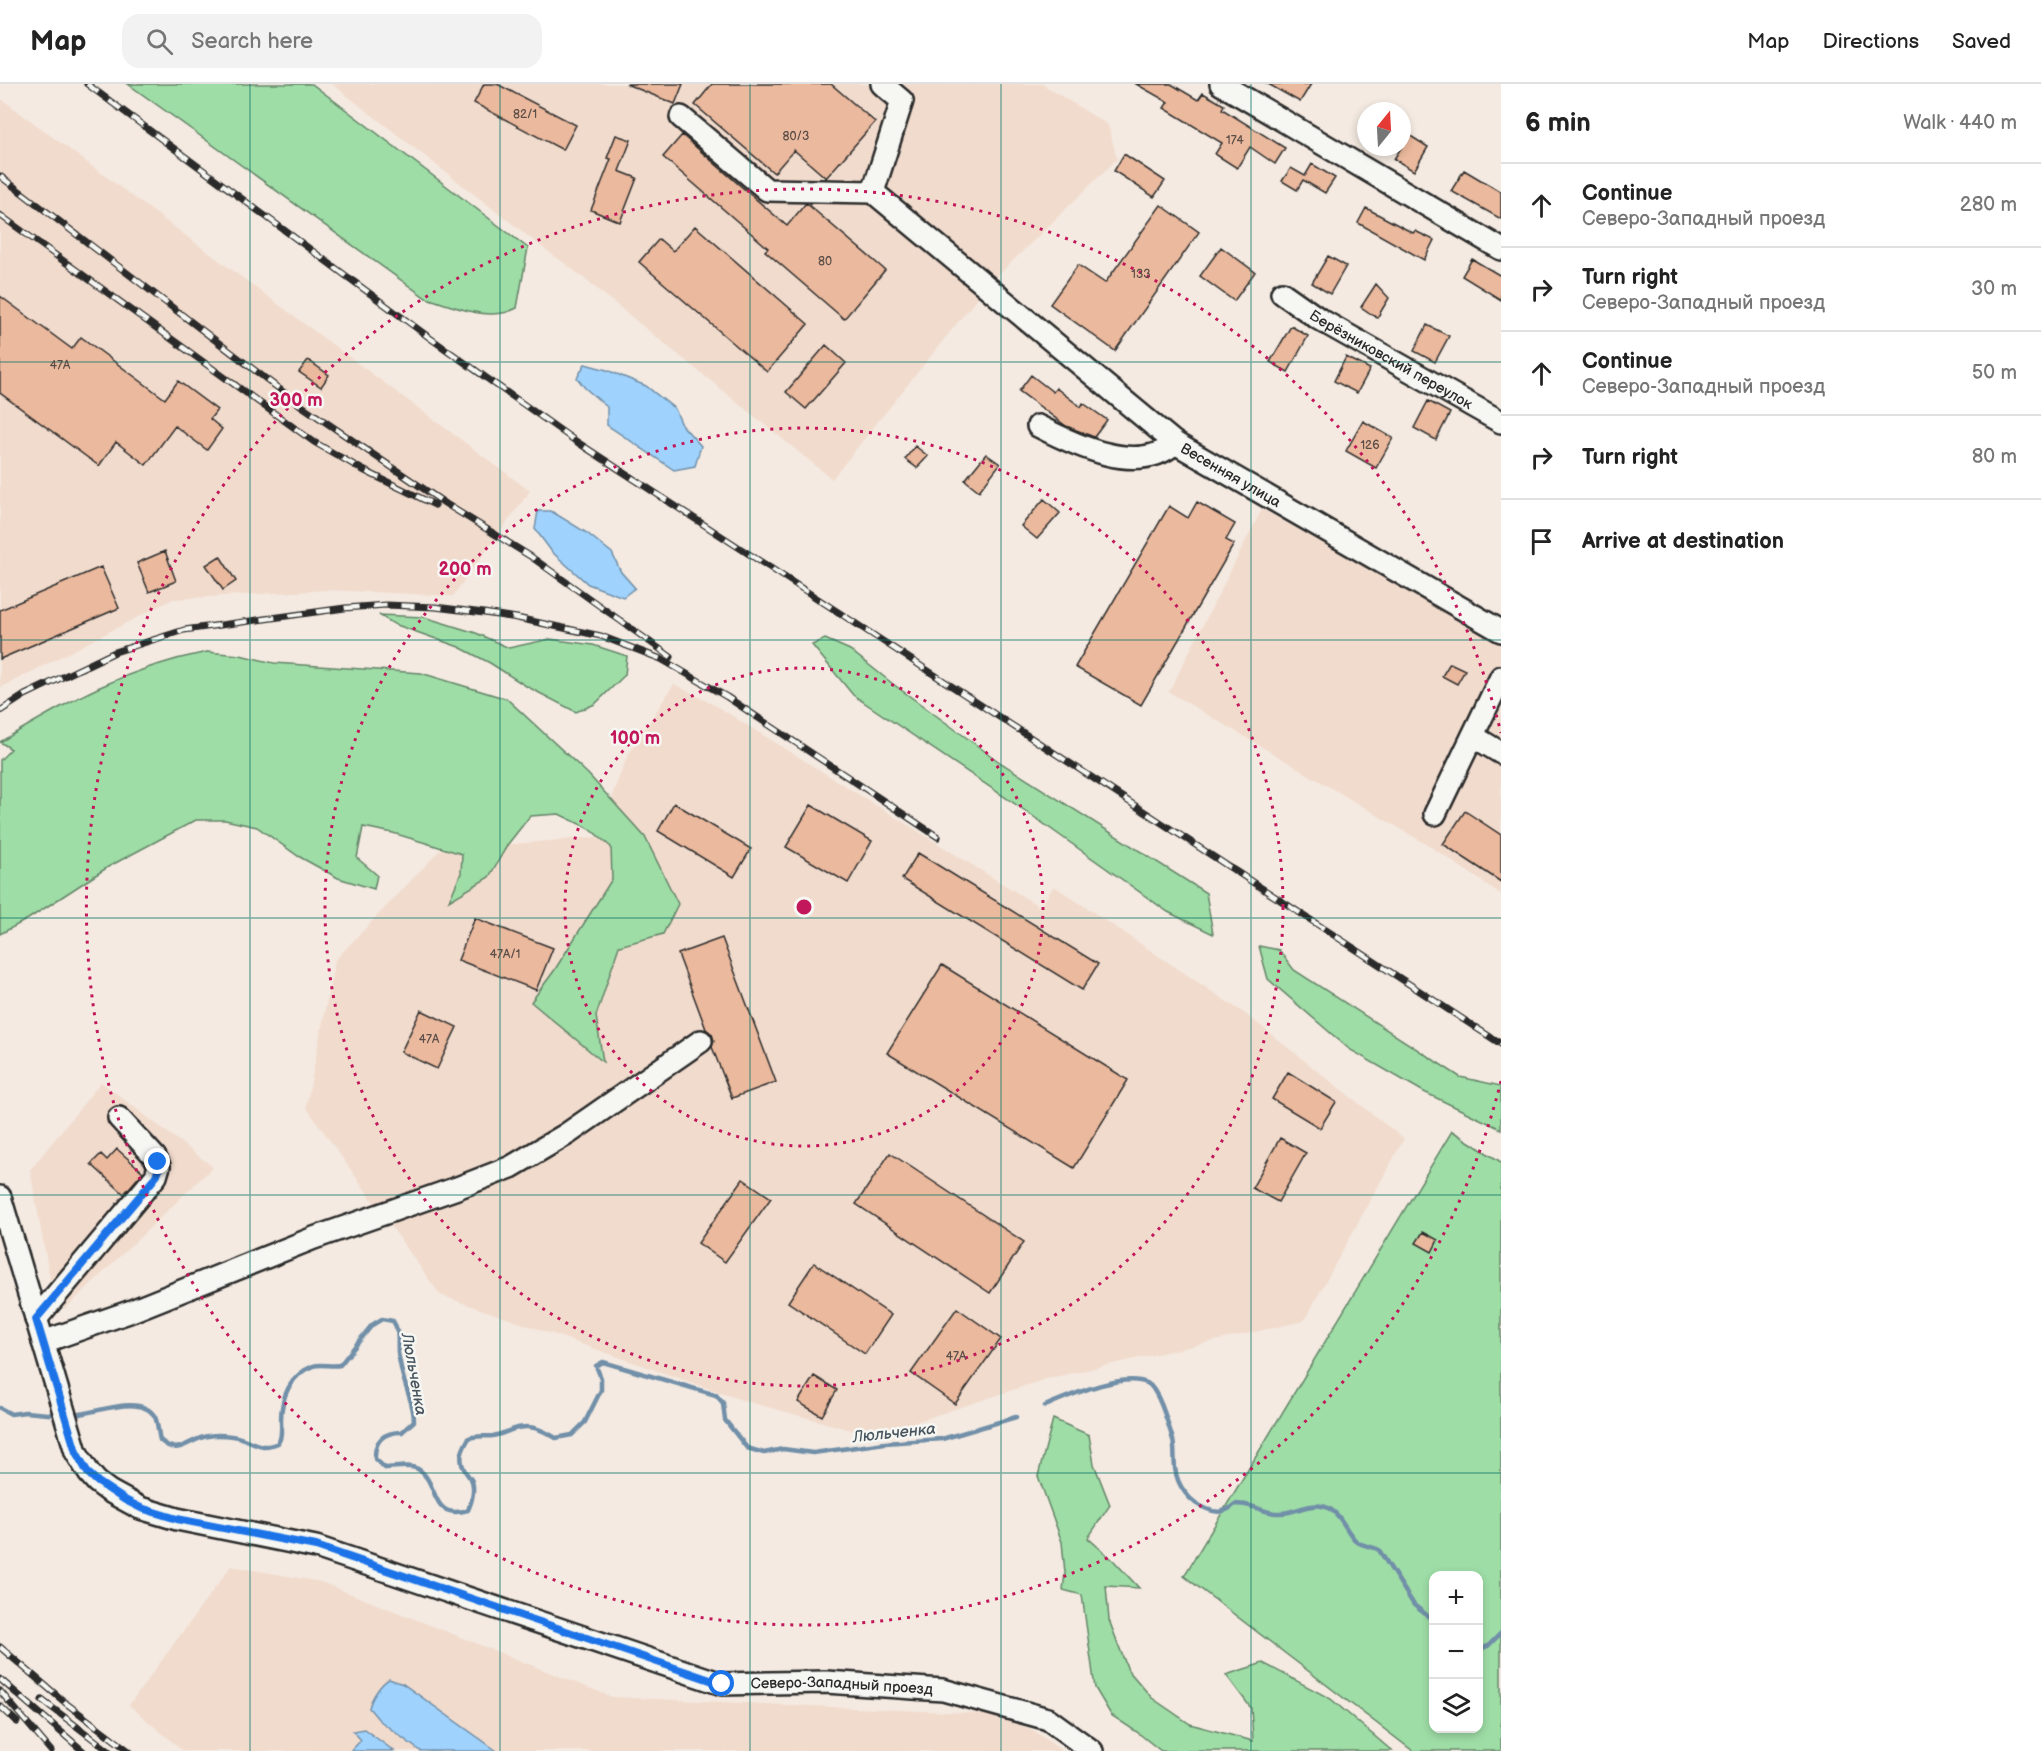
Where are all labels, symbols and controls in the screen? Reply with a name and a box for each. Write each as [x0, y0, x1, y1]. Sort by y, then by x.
search box [122, 14, 542, 68]
text: Map [30, 25, 86, 58]
icon: search [143, 25, 176, 58]
text: Search here [191, 28, 313, 55]
text: Map [1747, 29, 1790, 54]
text: Directions [1823, 29, 1919, 54]
text: Saved [1952, 29, 2011, 54]
north arrow [1357, 102, 1411, 156]
house number: 82/1 [513, 107, 537, 122]
text: 6 min [1525, 108, 1591, 139]
text: Walk · 440 m [1903, 111, 2017, 135]
house number: 80/3 [783, 129, 809, 144]
house number: 174 [1226, 133, 1245, 148]
text: Continue [1582, 180, 1672, 207]
icon: ahead [1525, 189, 1558, 222]
text: 280 m [1960, 193, 2017, 217]
text: Северо-Западный проезд [1582, 207, 1825, 231]
house number: 80 [818, 254, 832, 269]
text: Turn right [1582, 264, 1678, 291]
house number: 133 [1131, 267, 1151, 282]
icon: right [1525, 273, 1558, 306]
text: 30 m [1971, 277, 2017, 301]
text: Северо-Западный проезд [1582, 291, 1825, 315]
street label: Берёзниковский переулок [1305, 306, 1476, 414]
text: Continue [1582, 348, 1672, 375]
icon: ahead [1525, 357, 1558, 390]
house number: 47А [50, 358, 71, 373]
text: 50 m [1972, 361, 2017, 385]
text: Северо-Западный проезд [1582, 375, 1825, 399]
text: 300 m [269, 390, 323, 411]
house number: 126 [1360, 438, 1380, 453]
street label: Весенняя улица [1177, 439, 1284, 512]
icon: right [1525, 441, 1558, 474]
text: Turn right [1582, 444, 1678, 471]
text: 80 m [1972, 445, 2017, 469]
icon: arrive [1525, 525, 1558, 558]
text: Arrive at destination [1582, 528, 1784, 555]
text: 200 m [438, 559, 492, 580]
text: 100 m [610, 728, 660, 749]
centre of rings [794, 897, 814, 917]
house number: 47А/1 [490, 947, 520, 962]
house number: 47А [419, 1032, 440, 1047]
route end [144, 1148, 170, 1174]
water label: Люльченка [397, 1331, 430, 1417]
house number: 47А [946, 1349, 967, 1364]
water label: Люльченка [851, 1420, 937, 1447]
map controls [1429, 1571, 1483, 1733]
button: + [1429, 1571, 1483, 1625]
button: − [1429, 1625, 1483, 1679]
route start [708, 1670, 734, 1696]
street label: Северо-Западный проезд [750, 1673, 934, 1699]
button: layers [1429, 1679, 1483, 1733]

